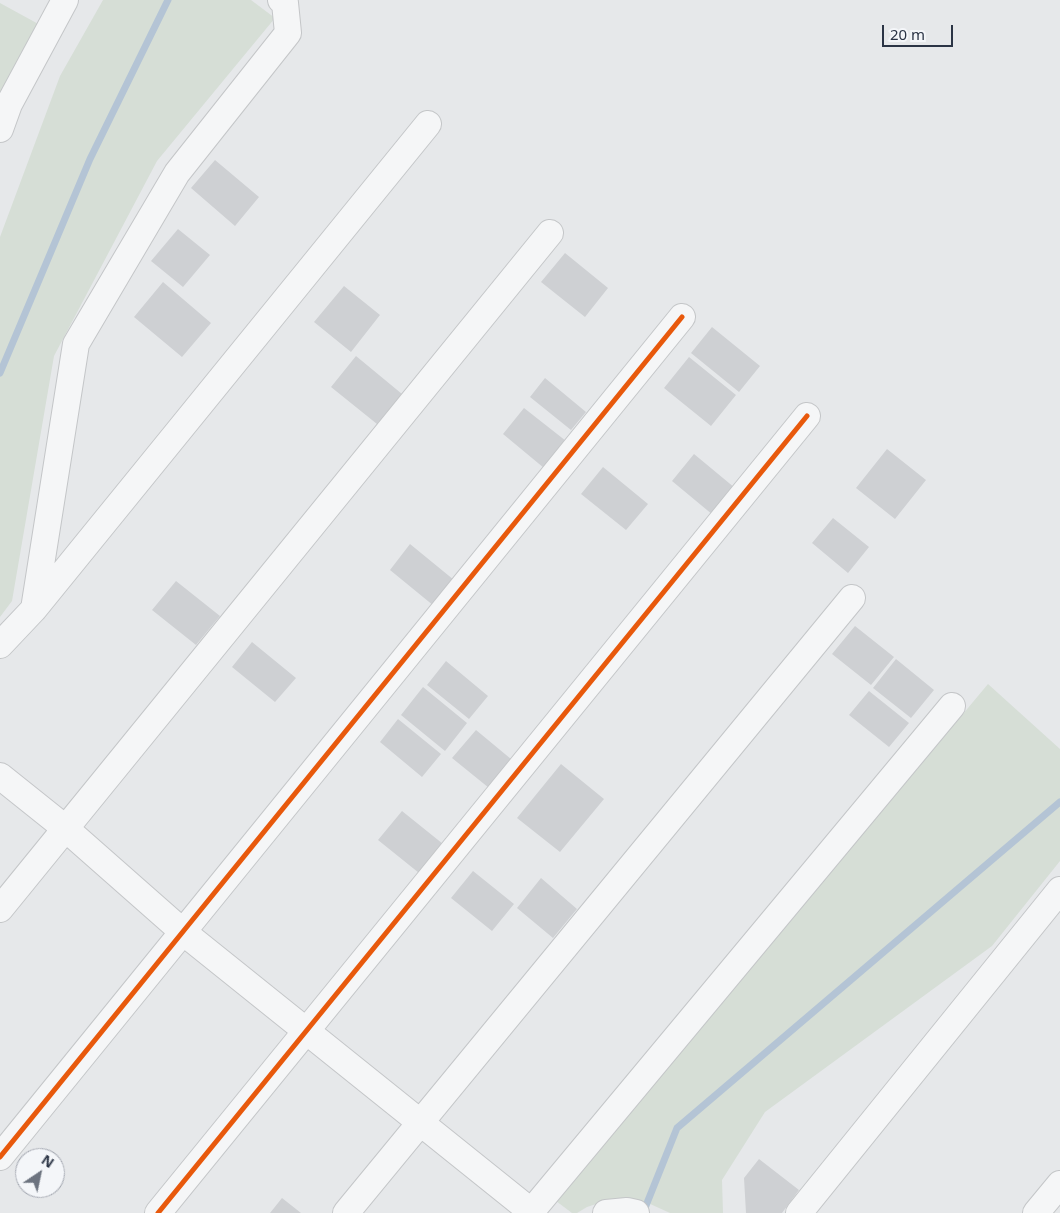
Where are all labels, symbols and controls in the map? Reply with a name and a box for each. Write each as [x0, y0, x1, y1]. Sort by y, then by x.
scale bar [885, 15, 956, 47]
text: 20 m [890, 24, 925, 44]
north arrow [15, 1148, 65, 1198]
text: N [38, 1150, 58, 1172]

